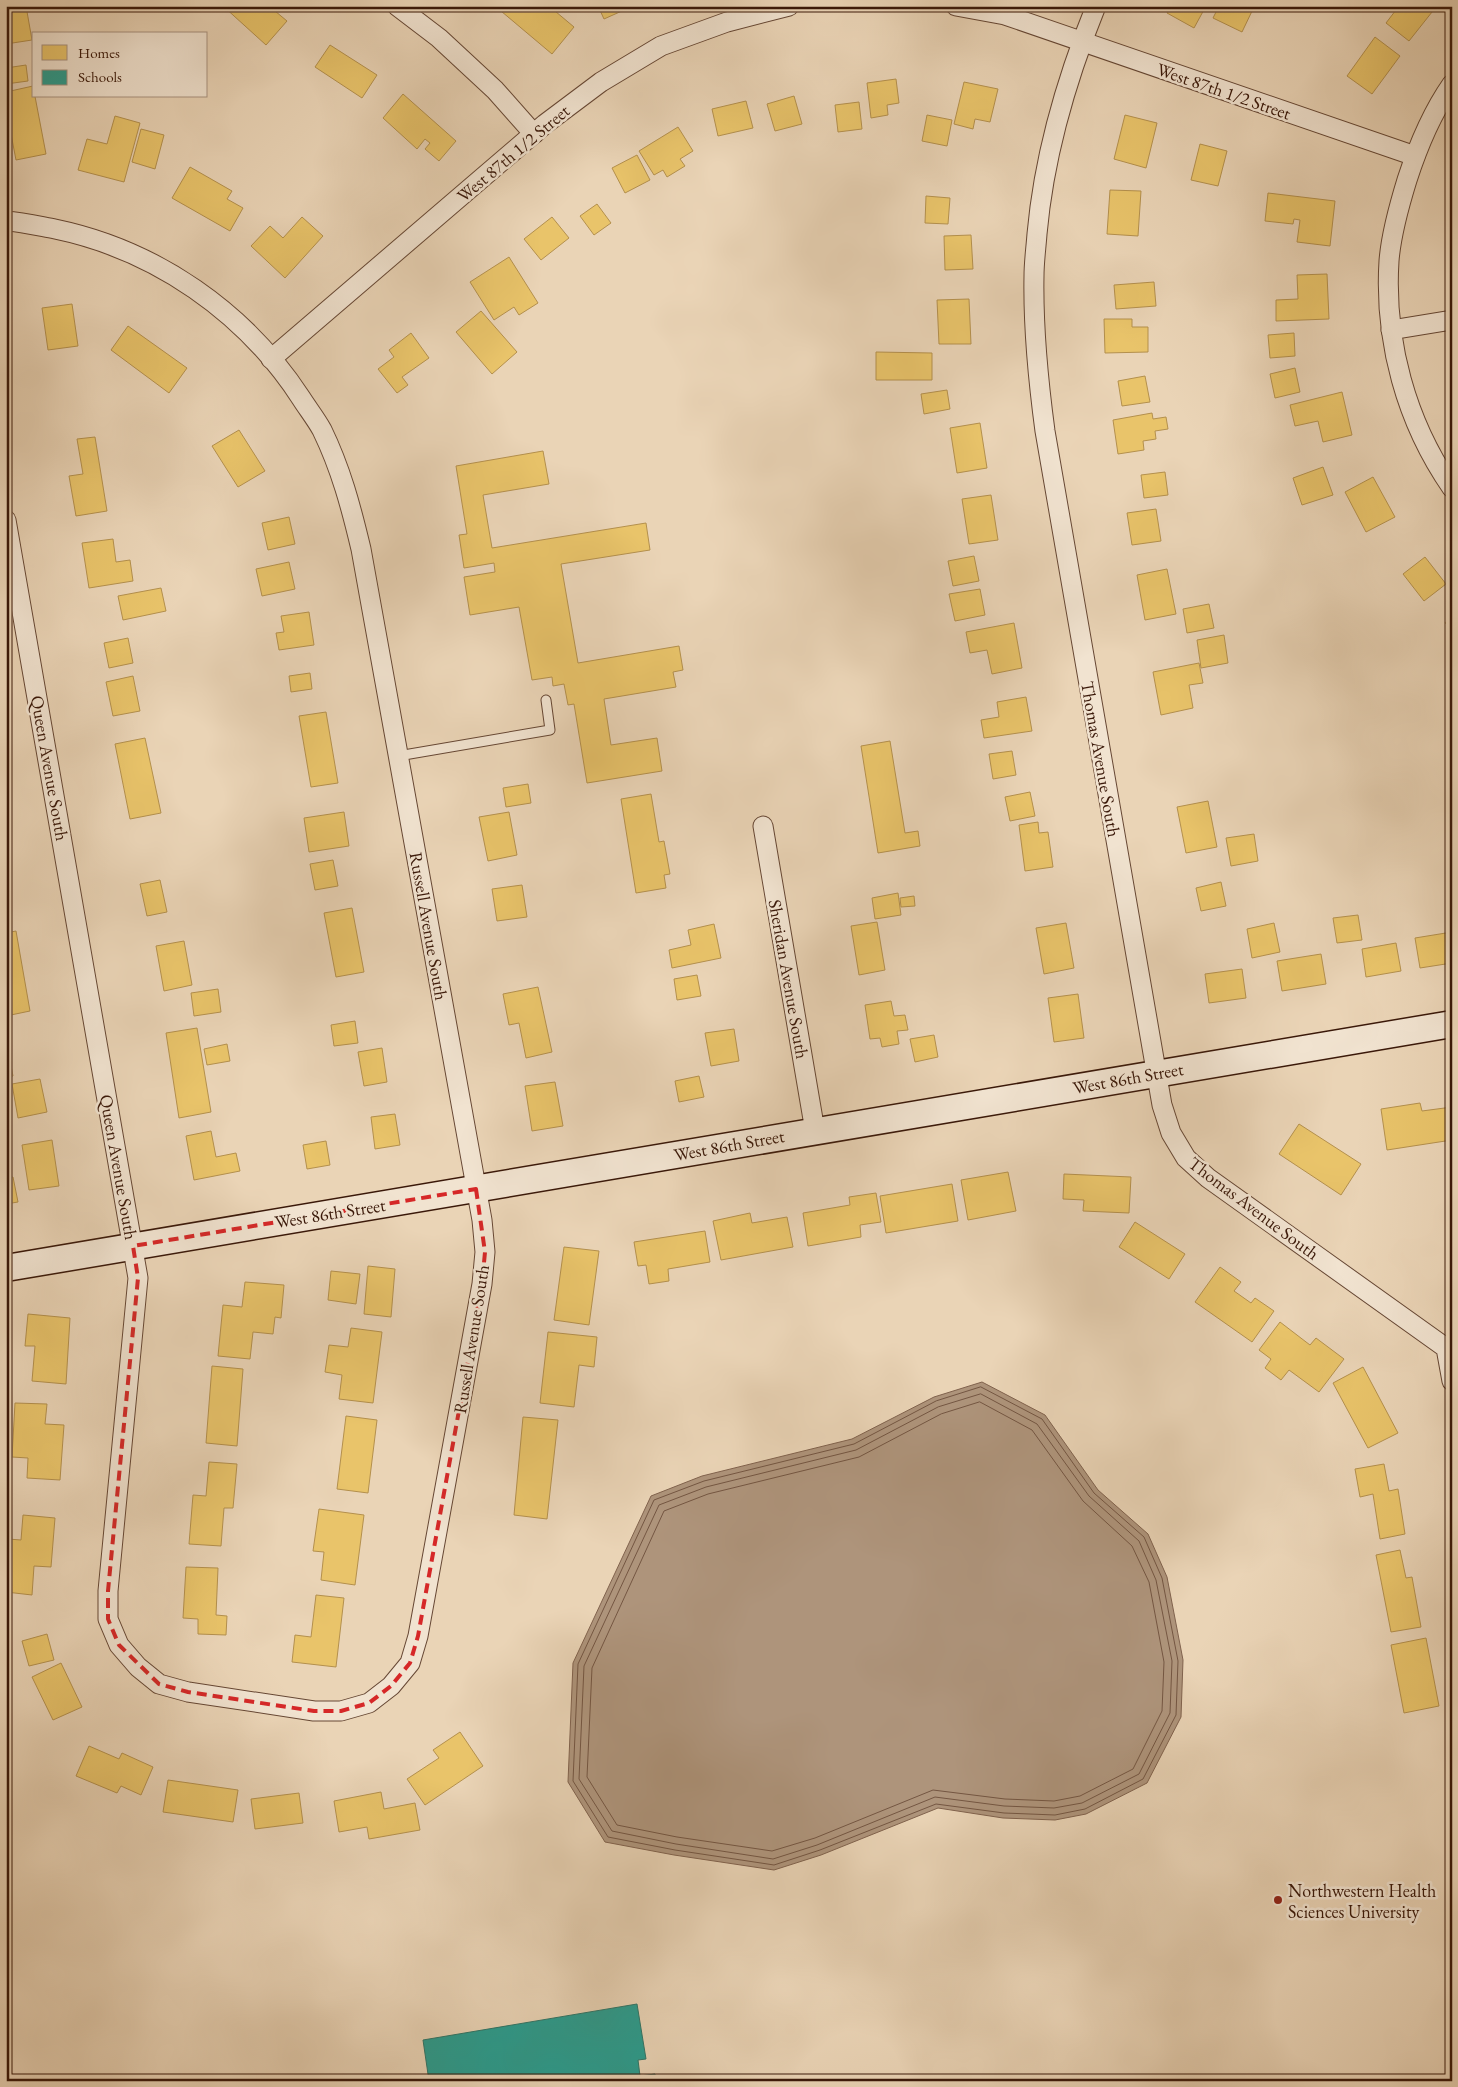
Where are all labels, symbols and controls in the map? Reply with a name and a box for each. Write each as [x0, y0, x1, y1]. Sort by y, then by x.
legend [32, 32, 208, 98]
text: Homes [78, 43, 120, 62]
street label: West 87th 1/2 Street [1154, 57, 1294, 125]
text: Schools [78, 67, 122, 86]
street label: West 87th 1/2 Street [452, 99, 574, 207]
street label: Thomas Avenue South [1076, 679, 1126, 839]
street label: Queen Avenue South [26, 694, 74, 842]
street label: Russell Avenue South [405, 850, 453, 1002]
street label: Sheridan Avenue South [764, 898, 814, 1060]
street label: West 86th Street [1071, 1057, 1186, 1099]
street label: Queen Avenue South [95, 1093, 143, 1241]
street label: West 86th Street [672, 1124, 787, 1166]
street label: Thomas Avenue South [1184, 1151, 1324, 1265]
street label: West 86th Street [273, 1193, 388, 1233]
street label: Russell Avenue South [448, 1263, 494, 1415]
place label: Northwestern Health Sciences University [1288, 1879, 1436, 1923]
marker: Northwestern Health Sciences University [1272, 1894, 1284, 1906]

